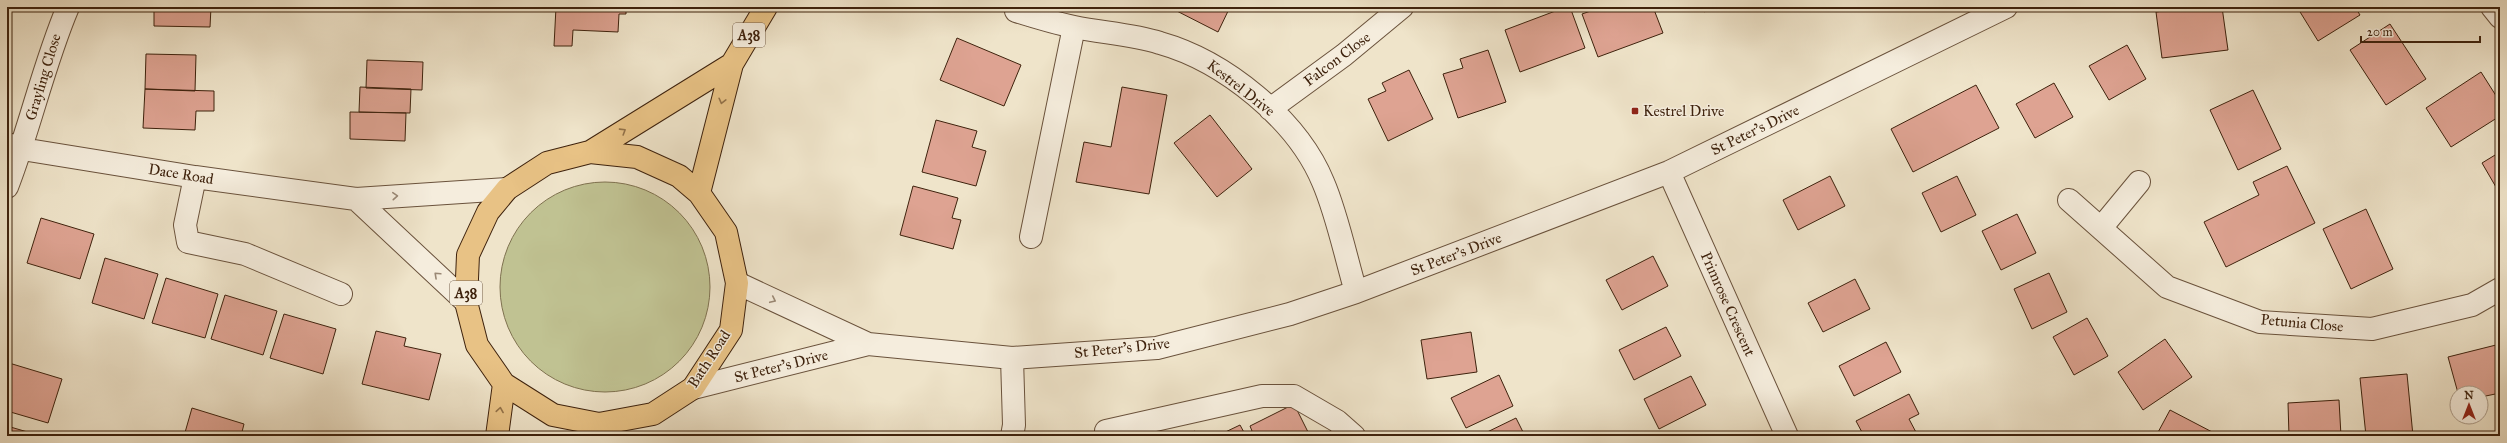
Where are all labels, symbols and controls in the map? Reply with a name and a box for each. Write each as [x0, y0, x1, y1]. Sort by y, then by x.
scale bar [2361, 18, 2480, 44]
road number: A38 [733, 23, 765, 47]
text: 20 m [2367, 25, 2393, 39]
street label: Falcon Close [1300, 28, 1374, 90]
street label: Grayling Close [21, 31, 65, 123]
street label: Kestrel Drive [1203, 56, 1279, 120]
one-way arrow [718, 98, 727, 105]
street label: St Peter's Drive [1708, 101, 1802, 159]
place label: Kestrel Drive [1643, 102, 1724, 120]
marker: Kestrel Drive [1630, 106, 1640, 116]
one-way arrow [619, 129, 626, 136]
street label: Dace Road [147, 160, 215, 188]
one-way arrow [392, 192, 398, 201]
street label: St Peter's Drive [1408, 228, 1504, 280]
street label: Primrose Crescent [1697, 249, 1759, 360]
one-way arrow [434, 272, 442, 280]
road number: A38 [450, 281, 482, 305]
one-way arrow [769, 295, 776, 303]
street label: Petunia Close [2260, 310, 2344, 336]
street label: Bath Road [684, 326, 735, 391]
street label: St Peter's Drive [1073, 334, 1171, 362]
street label: St Peter's Drive [732, 346, 830, 386]
north arrow [2449, 385, 2489, 425]
text: N [2464, 389, 2474, 402]
one-way arrow [495, 407, 504, 413]

